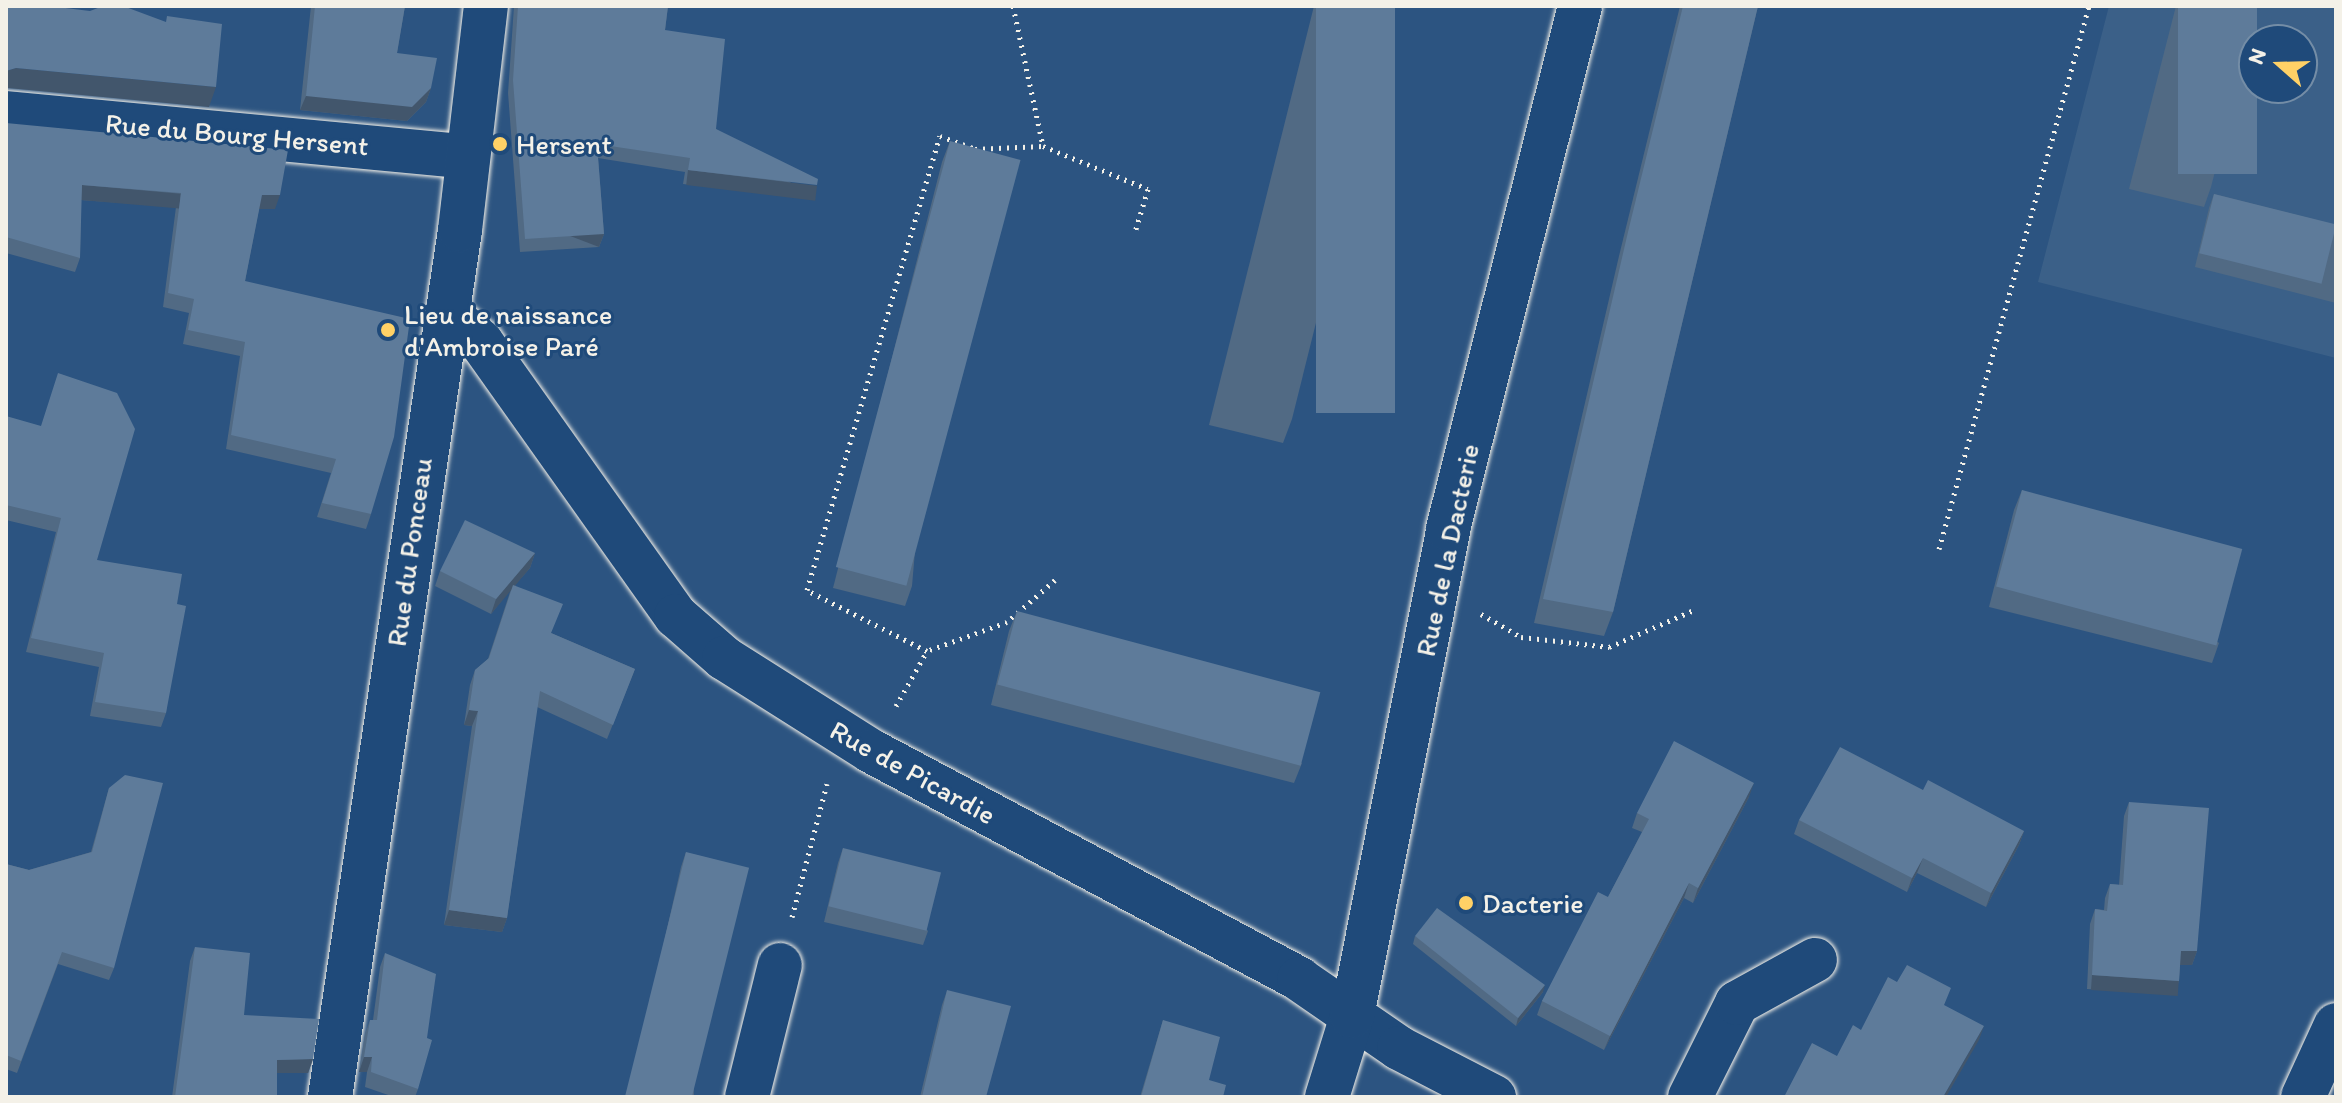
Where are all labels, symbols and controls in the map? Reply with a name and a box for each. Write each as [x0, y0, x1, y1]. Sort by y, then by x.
north arrow [2238, 24, 2318, 104]
text: N [2242, 45, 2272, 68]
street label: Rue du Bourg Hersent [104, 106, 370, 162]
place label: Hersent [516, 127, 612, 161]
marker: Hersent [491, 135, 509, 153]
place label: Lieu de naissance d'Ambroise Paré [404, 297, 615, 363]
marker: Lieu de naissance d'Ambroise Paré [379, 321, 397, 339]
street label: Rue de la Dacterie [1408, 440, 1486, 660]
street label: Rue du Ponceau [379, 455, 439, 649]
street label: Rue de Picardie [825, 713, 1001, 831]
place label: Dacterie [1482, 886, 1584, 920]
marker: Dacterie [1457, 894, 1475, 912]

